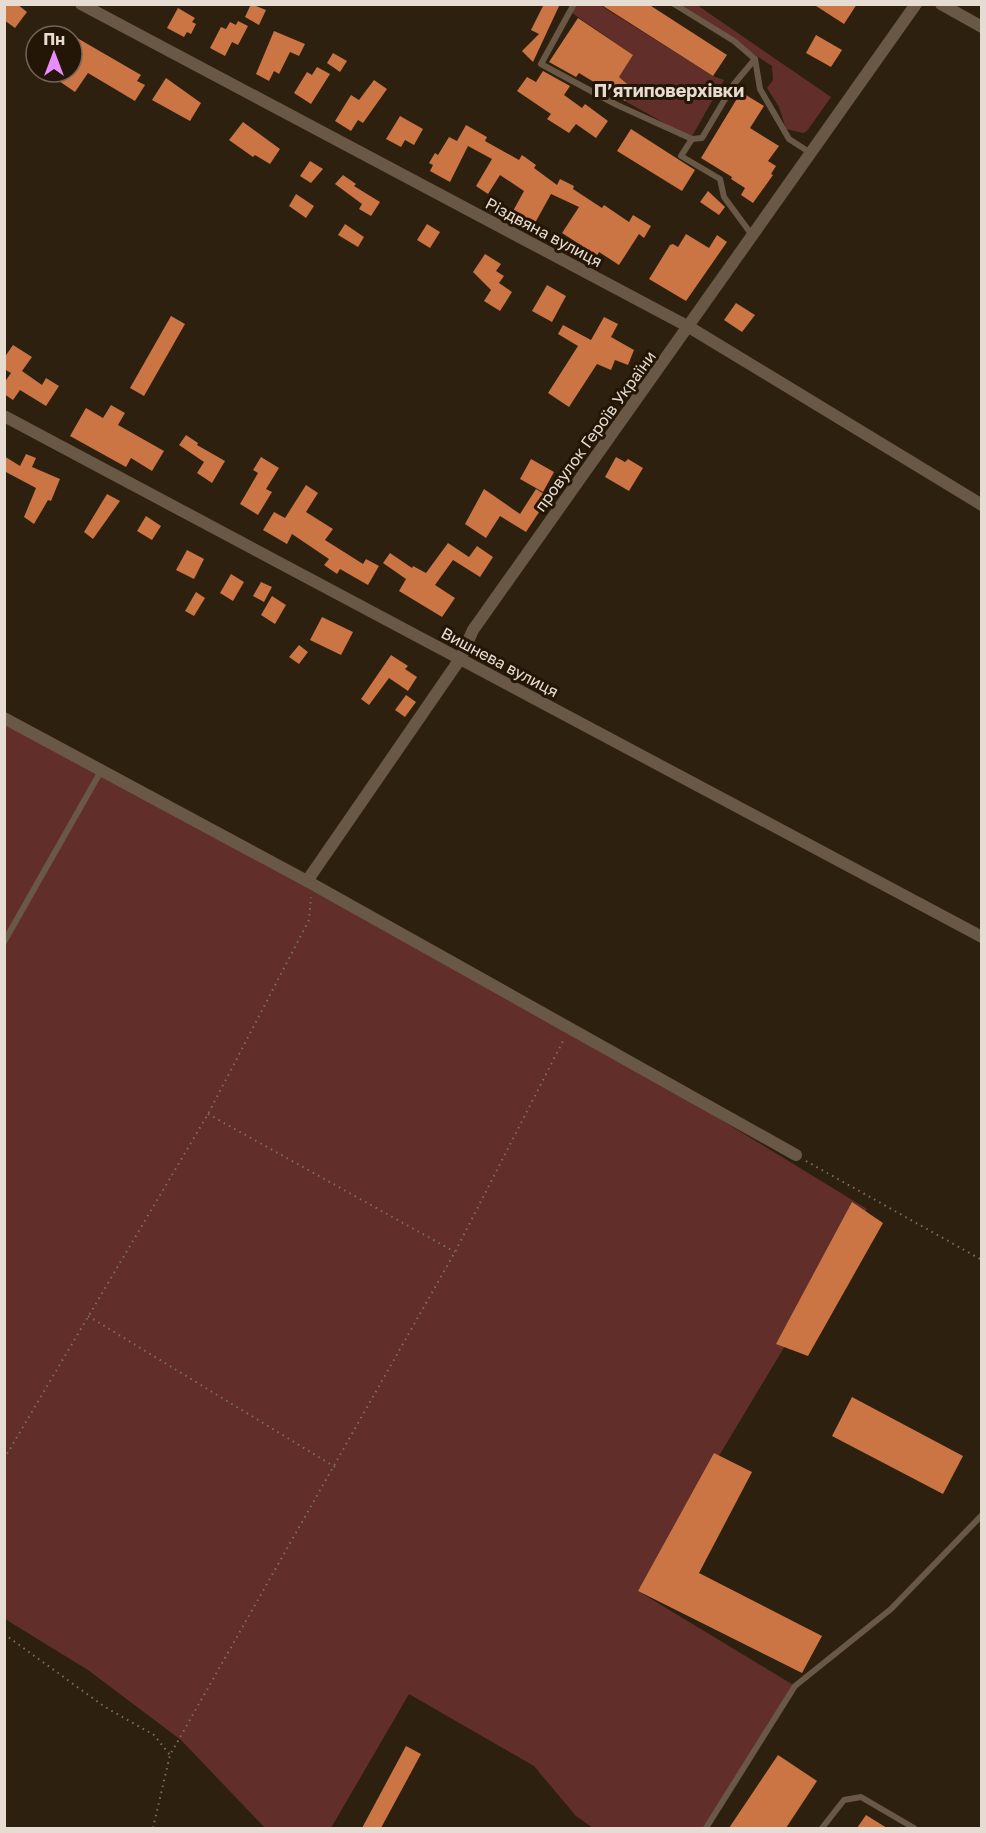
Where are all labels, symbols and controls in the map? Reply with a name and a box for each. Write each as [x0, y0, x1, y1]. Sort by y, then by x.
north arrow [24, 24, 84, 84]
text: Пн [43, 29, 65, 49]
district label: П’ятиповерхівки [594, 79, 744, 101]
street label: Різдвяна вулиця [482, 193, 606, 271]
street label: провулок Героїв України [530, 347, 660, 515]
street label: Вишнева вулиця [438, 623, 562, 701]

